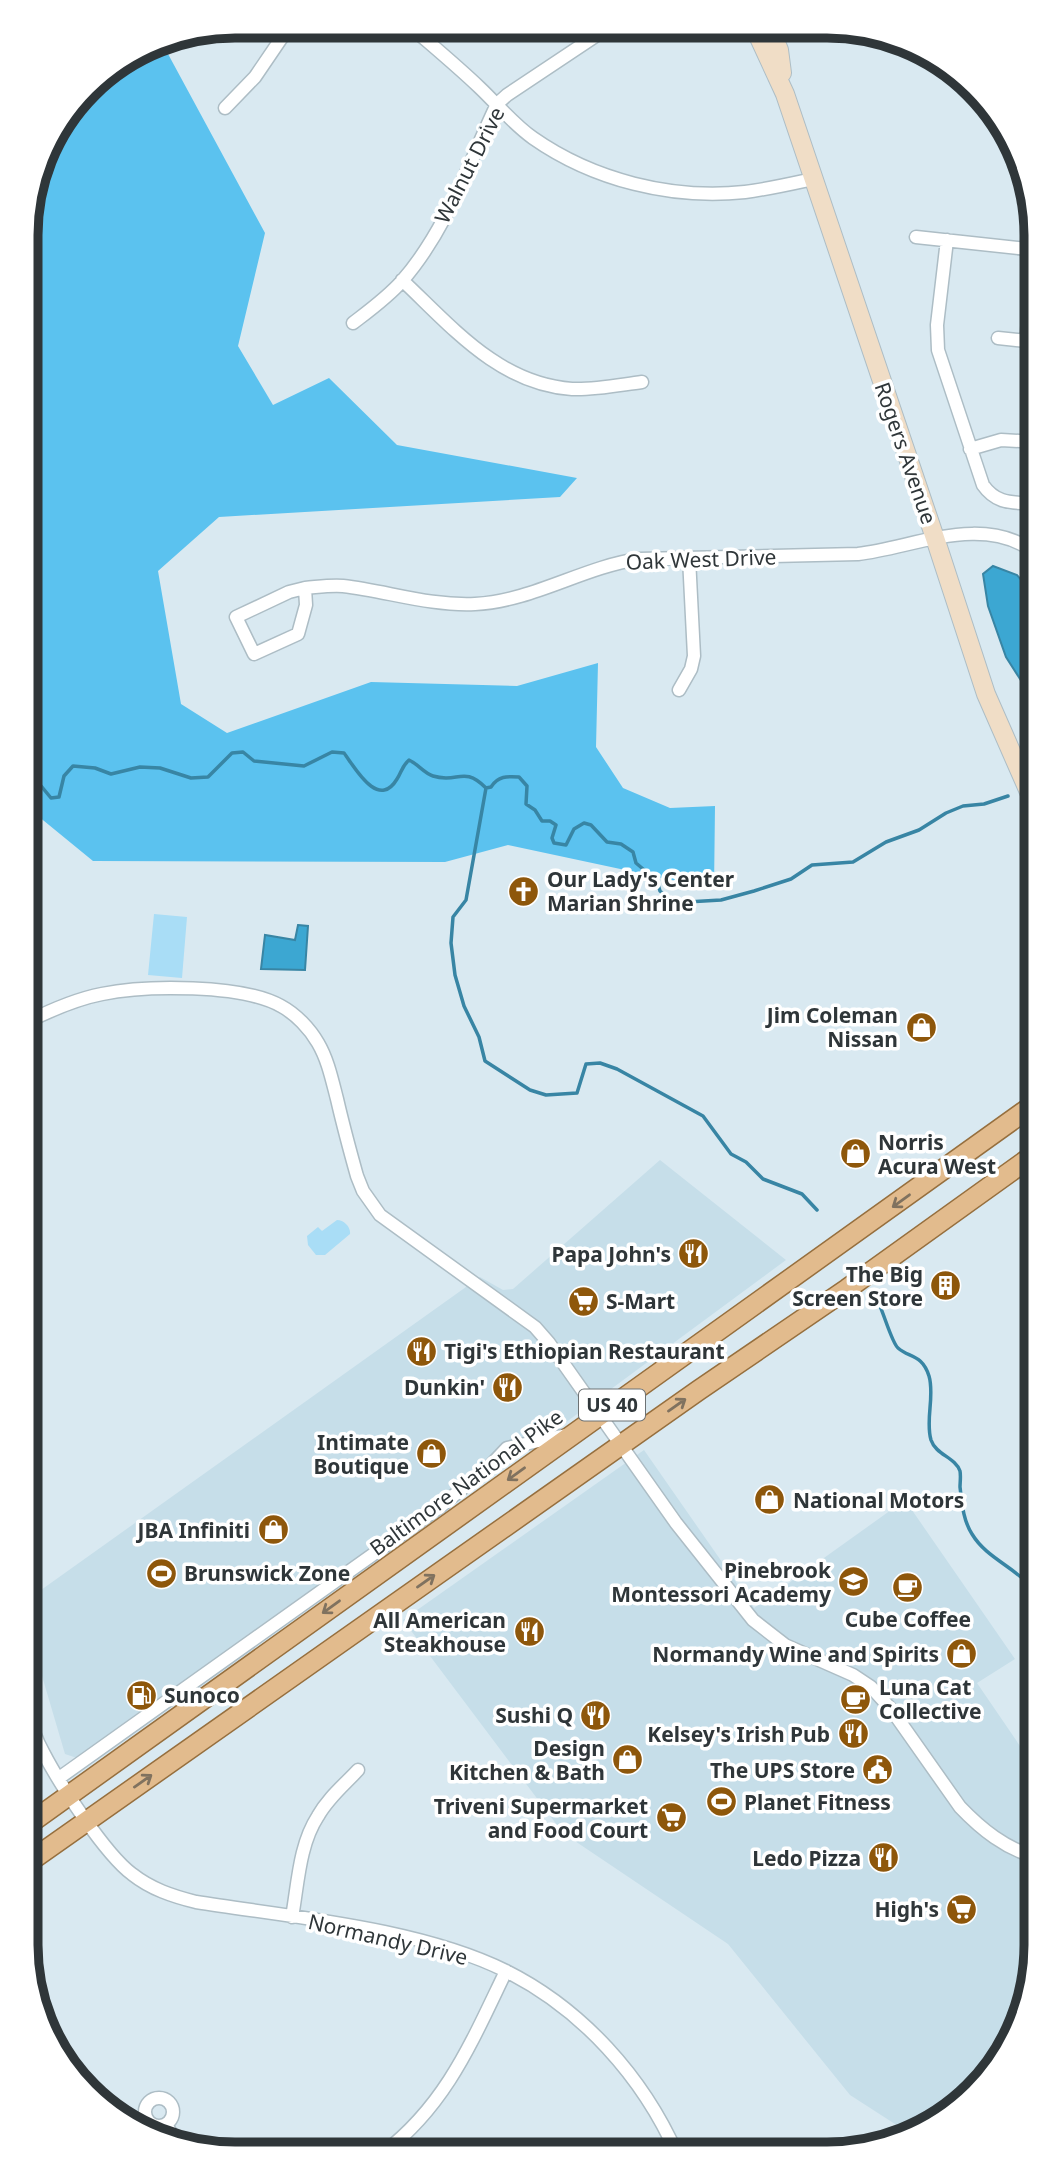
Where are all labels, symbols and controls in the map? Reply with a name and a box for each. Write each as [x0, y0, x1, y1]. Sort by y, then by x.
street label: Walnut Drive [428, 102, 510, 228]
street label: Rogers Avenue [869, 378, 943, 528]
street label: Oak West Drive [625, 542, 777, 576]
place label: Our Lady's Center Marian Shrine [547, 865, 735, 917]
church icon: Our Lady's Center Marian Shrine [507, 874, 541, 908]
place label: Jim Coleman Nissan [765, 1001, 898, 1053]
shop icon: Jim Coleman Nissan [904, 1010, 938, 1044]
place label: Norris Acura West [878, 1128, 996, 1180]
shop icon: Norris Acura West [838, 1137, 872, 1171]
one-way arrow [892, 1194, 911, 1208]
restaurant icon: Papa John's [677, 1237, 711, 1271]
place label: Papa John's [551, 1240, 671, 1268]
place label: The Big Screen Store [792, 1260, 923, 1312]
building icon: The Big Screen Store [929, 1269, 963, 1303]
supermarket icon: S-Mart [566, 1284, 600, 1318]
place label: S-Mart [606, 1287, 675, 1315]
restaurant icon: Tigi's Ethiopian Restaurant [404, 1334, 438, 1368]
place label: Tigi's Ethiopian Restaurant [444, 1337, 725, 1365]
restaurant icon: Dunkin' [491, 1370, 525, 1404]
place label: Dunkin' [404, 1373, 485, 1401]
road number: US 40 [579, 1390, 645, 1420]
one-way arrow [667, 1398, 686, 1413]
street label: Baltimore National Pike [364, 1402, 568, 1562]
place label: Intimate Boutique [313, 1428, 409, 1480]
shop icon: Intimate Boutique [415, 1437, 449, 1471]
one-way arrow [507, 1466, 526, 1481]
shop icon: National Motors [753, 1483, 787, 1517]
place label: National Motors [793, 1486, 964, 1514]
shop icon: JBA Infiniti [256, 1513, 290, 1547]
place label: JBA Infiniti [136, 1516, 250, 1544]
sports icon: Brunswick Zone [144, 1556, 178, 1590]
place label: Pinebrook Montessori Academy [611, 1556, 832, 1608]
place label: Brunswick Zone [184, 1559, 350, 1587]
school or university icon: Pinebrook Montessori Academy [837, 1565, 871, 1599]
cafe icon: Cube Coffee [891, 1570, 925, 1604]
one-way arrow [416, 1574, 435, 1588]
one-way arrow [322, 1599, 341, 1614]
place label: Cube Coffee [845, 1605, 971, 1633]
place label: All American Steakhouse [373, 1606, 506, 1658]
restaurant icon: All American Steakhouse [512, 1615, 546, 1649]
shop icon: Normandy Wine and Spirits [945, 1637, 979, 1671]
place label: Normandy Wine and Spirits [652, 1640, 939, 1668]
place label: Luna Cat Collective [879, 1673, 981, 1725]
fuel station icon: Sunoco [124, 1678, 158, 1712]
place label: Sunoco [164, 1681, 240, 1709]
cafe icon: Luna Cat Collective [839, 1682, 873, 1716]
restaurant icon: Sushi Q [579, 1698, 613, 1732]
place label: Sushi Q [495, 1701, 573, 1729]
restaurant icon: Kelsey's Irish Pub [836, 1717, 870, 1751]
place label: Kelsey's Irish Pub [647, 1720, 830, 1748]
place label: Design Kitchen & Bath [449, 1734, 605, 1786]
shop icon: Design Kitchen & Bath [611, 1743, 645, 1777]
public building icon: The UPS Store [861, 1753, 895, 1787]
place label: The UPS Store [710, 1756, 855, 1784]
one-way arrow [133, 1774, 152, 1788]
sports icon: Planet Fitness [704, 1785, 738, 1819]
place label: Planet Fitness [744, 1788, 891, 1816]
place label: Triveni Supermarket and Food Court [434, 1792, 648, 1844]
supermarket icon: Triveni Supermarket and Food Court [654, 1801, 688, 1835]
restaurant icon: Ledo Pizza [867, 1841, 901, 1875]
place label: Ledo Pizza [752, 1844, 861, 1872]
supermarket icon: High's [945, 1892, 979, 1926]
place label: High's [874, 1895, 939, 1923]
street label: Normandy Drive [306, 1907, 470, 1971]

